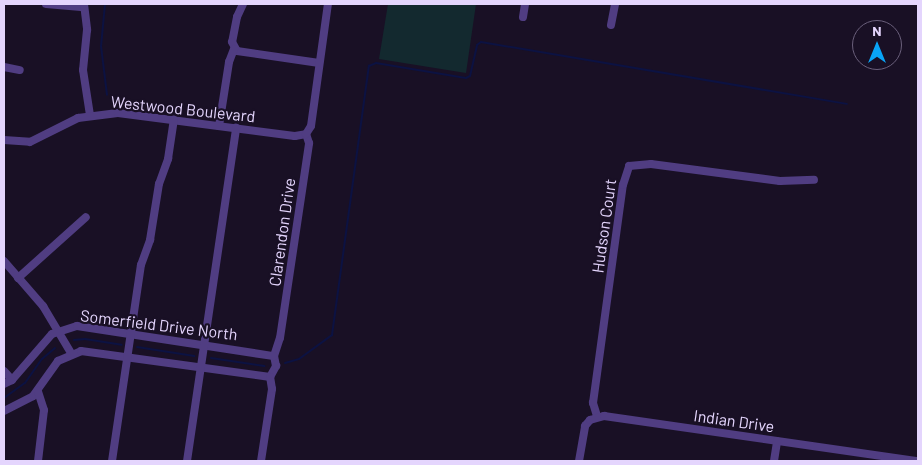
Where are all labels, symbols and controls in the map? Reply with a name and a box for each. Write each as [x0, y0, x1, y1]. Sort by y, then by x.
north arrow [852, 20, 902, 70]
text: N [872, 22, 882, 39]
street label: Westwood Boulevard [110, 92, 256, 126]
street label: Clarendon Drive [265, 177, 299, 287]
street label: Hudson Court [588, 178, 620, 274]
street label: Somerfield Drive North [79, 306, 239, 344]
street label: Indian Drive [692, 406, 776, 436]

